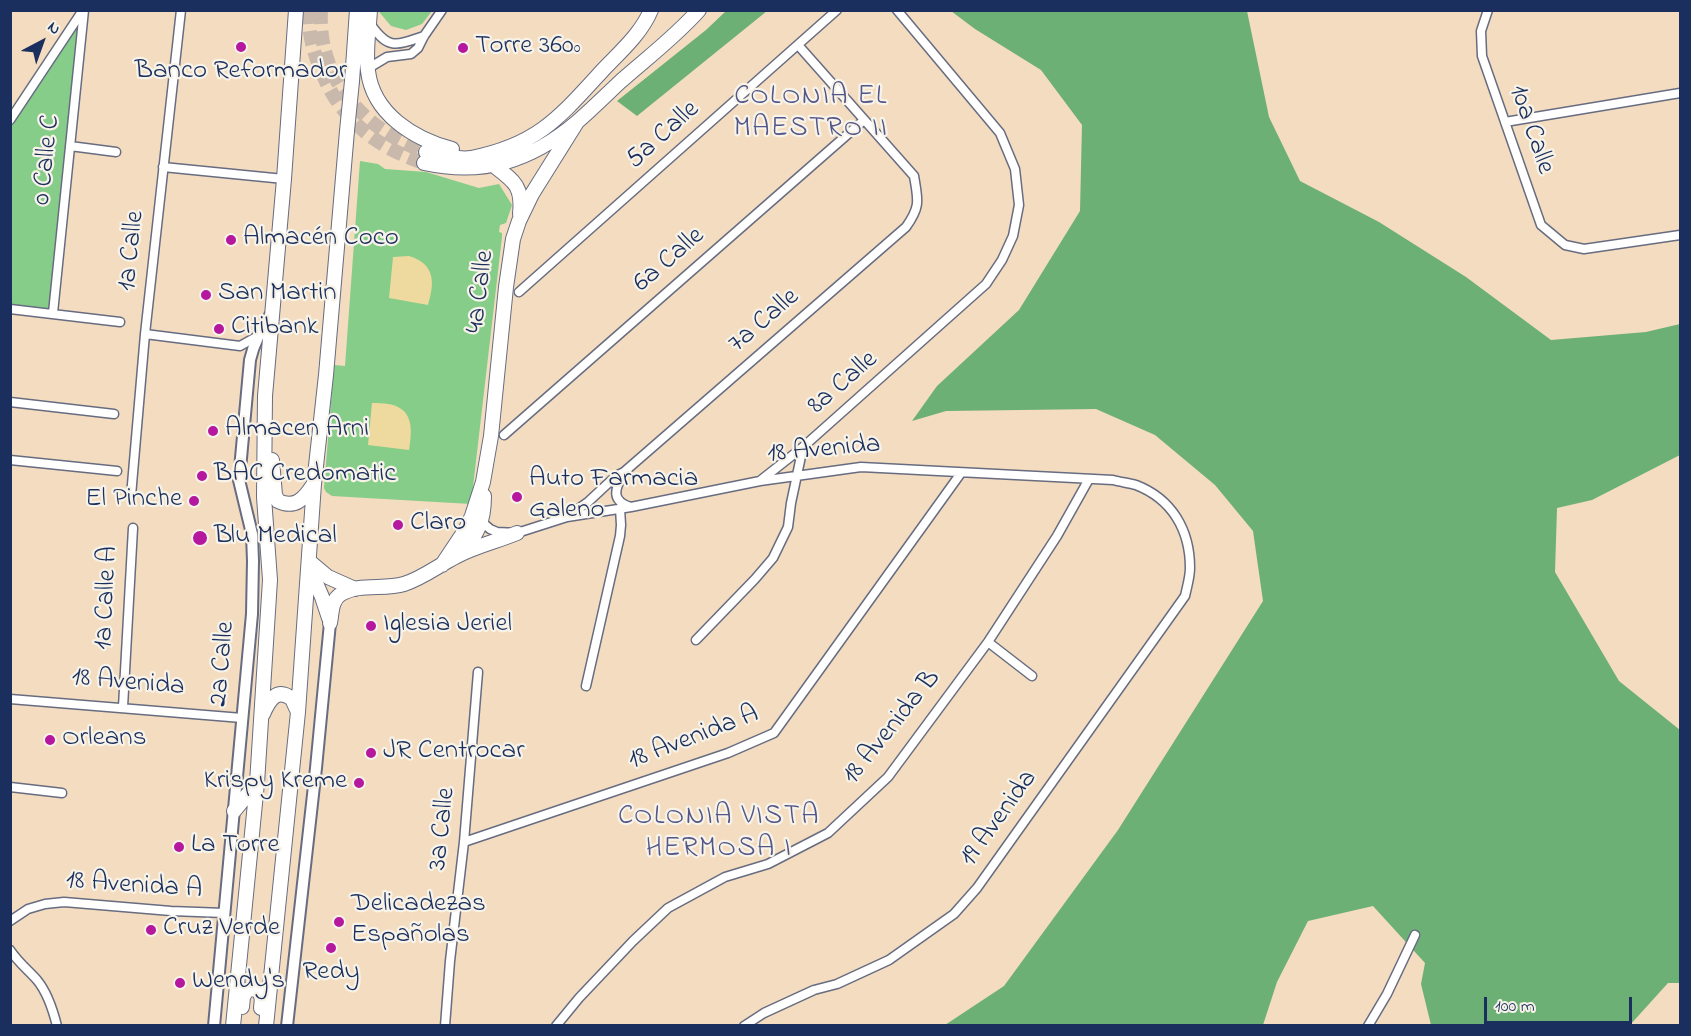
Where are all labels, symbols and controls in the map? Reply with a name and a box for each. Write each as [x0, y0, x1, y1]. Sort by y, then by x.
north arrow [12, 12, 72, 72]
text: N [42, 16, 66, 41]
place label: Torre 360º [475, 32, 580, 64]
marker: Banco Reformador [234, 40, 248, 54]
marker: Torre 360º [456, 41, 470, 55]
place label: Banco Reformador [135, 57, 347, 89]
district label: COLONIA EL MAESTRO II [734, 81, 888, 147]
street label: 10a Calle [1500, 81, 1560, 179]
street label: 5a Calle [621, 95, 707, 177]
street label: 0 Calle C [27, 113, 69, 207]
street label: 1a Calle [113, 209, 153, 293]
street label: 6a Calle [628, 221, 712, 301]
place label: Almacén Coco [243, 224, 399, 256]
marker: Almacén Coco [224, 233, 238, 247]
street label: 4a Calle [461, 249, 503, 335]
place label: San Martin [218, 279, 337, 311]
street label: 7a Calle [723, 283, 807, 361]
marker: San Martin [199, 288, 213, 302]
place label: Citibank [231, 313, 319, 345]
marker: Citibank [212, 322, 226, 336]
street label: 8a Calle [802, 345, 886, 423]
place label: Almacen Arni [225, 415, 369, 447]
marker: Almacen Arni [206, 424, 220, 438]
street label: 18 Avenida [766, 430, 882, 472]
place label: BAC Credomatic [214, 460, 396, 492]
place label: Auto Farmacia Galeno [529, 465, 698, 528]
marker: BAC Credomatic [195, 469, 209, 483]
place label: El Pinche [85, 485, 182, 517]
marker: Auto Farmacia Galeno [510, 490, 524, 504]
marker: El Pinche [187, 494, 201, 508]
place label: Claro [410, 509, 466, 541]
marker: Claro [391, 518, 405, 532]
place label: Blu Medical [214, 522, 337, 554]
marker: Blu Medical [191, 529, 209, 547]
street label: 1a Calle A [89, 545, 127, 651]
place label: Iglesia Jeriel [383, 610, 512, 642]
marker: Iglesia Jeriel [364, 619, 378, 633]
street label: 2a Calle [204, 620, 244, 708]
street label: 18 Avenida [70, 663, 186, 705]
street label: 18 Avenida B [837, 664, 949, 792]
street label: 18 Avenida A [624, 699, 764, 779]
place label: Orleans [62, 724, 146, 756]
marker: Orleans [43, 733, 57, 747]
place label: JR Centrocar [383, 737, 525, 769]
marker: JR Centrocar [364, 746, 378, 760]
street label: 19 Avenida [954, 764, 1046, 874]
place label: Krispy Kreme [204, 767, 347, 799]
marker: Krispy Kreme [352, 776, 366, 790]
street label: 3a Calle [424, 786, 464, 872]
district label: COLONIA VISTA HERMOSA I [618, 801, 820, 867]
place label: La Torre [191, 831, 280, 863]
marker: La Torre [172, 840, 186, 854]
street label: 18 Avenida A [65, 866, 203, 908]
place label: Delicadezas Españolas [351, 890, 486, 953]
place label: Cruz Verde [163, 914, 280, 946]
marker: Delicadezas Españolas [332, 915, 346, 929]
marker: Cruz Verde [144, 923, 158, 937]
marker: Redy [324, 941, 338, 955]
place label: Redy [302, 958, 360, 990]
place label: Wendy's [192, 967, 285, 999]
marker: Wendy's [173, 976, 187, 990]
scale bar [1487, 985, 1636, 1023]
text: 100 m [1495, 994, 1535, 1020]

